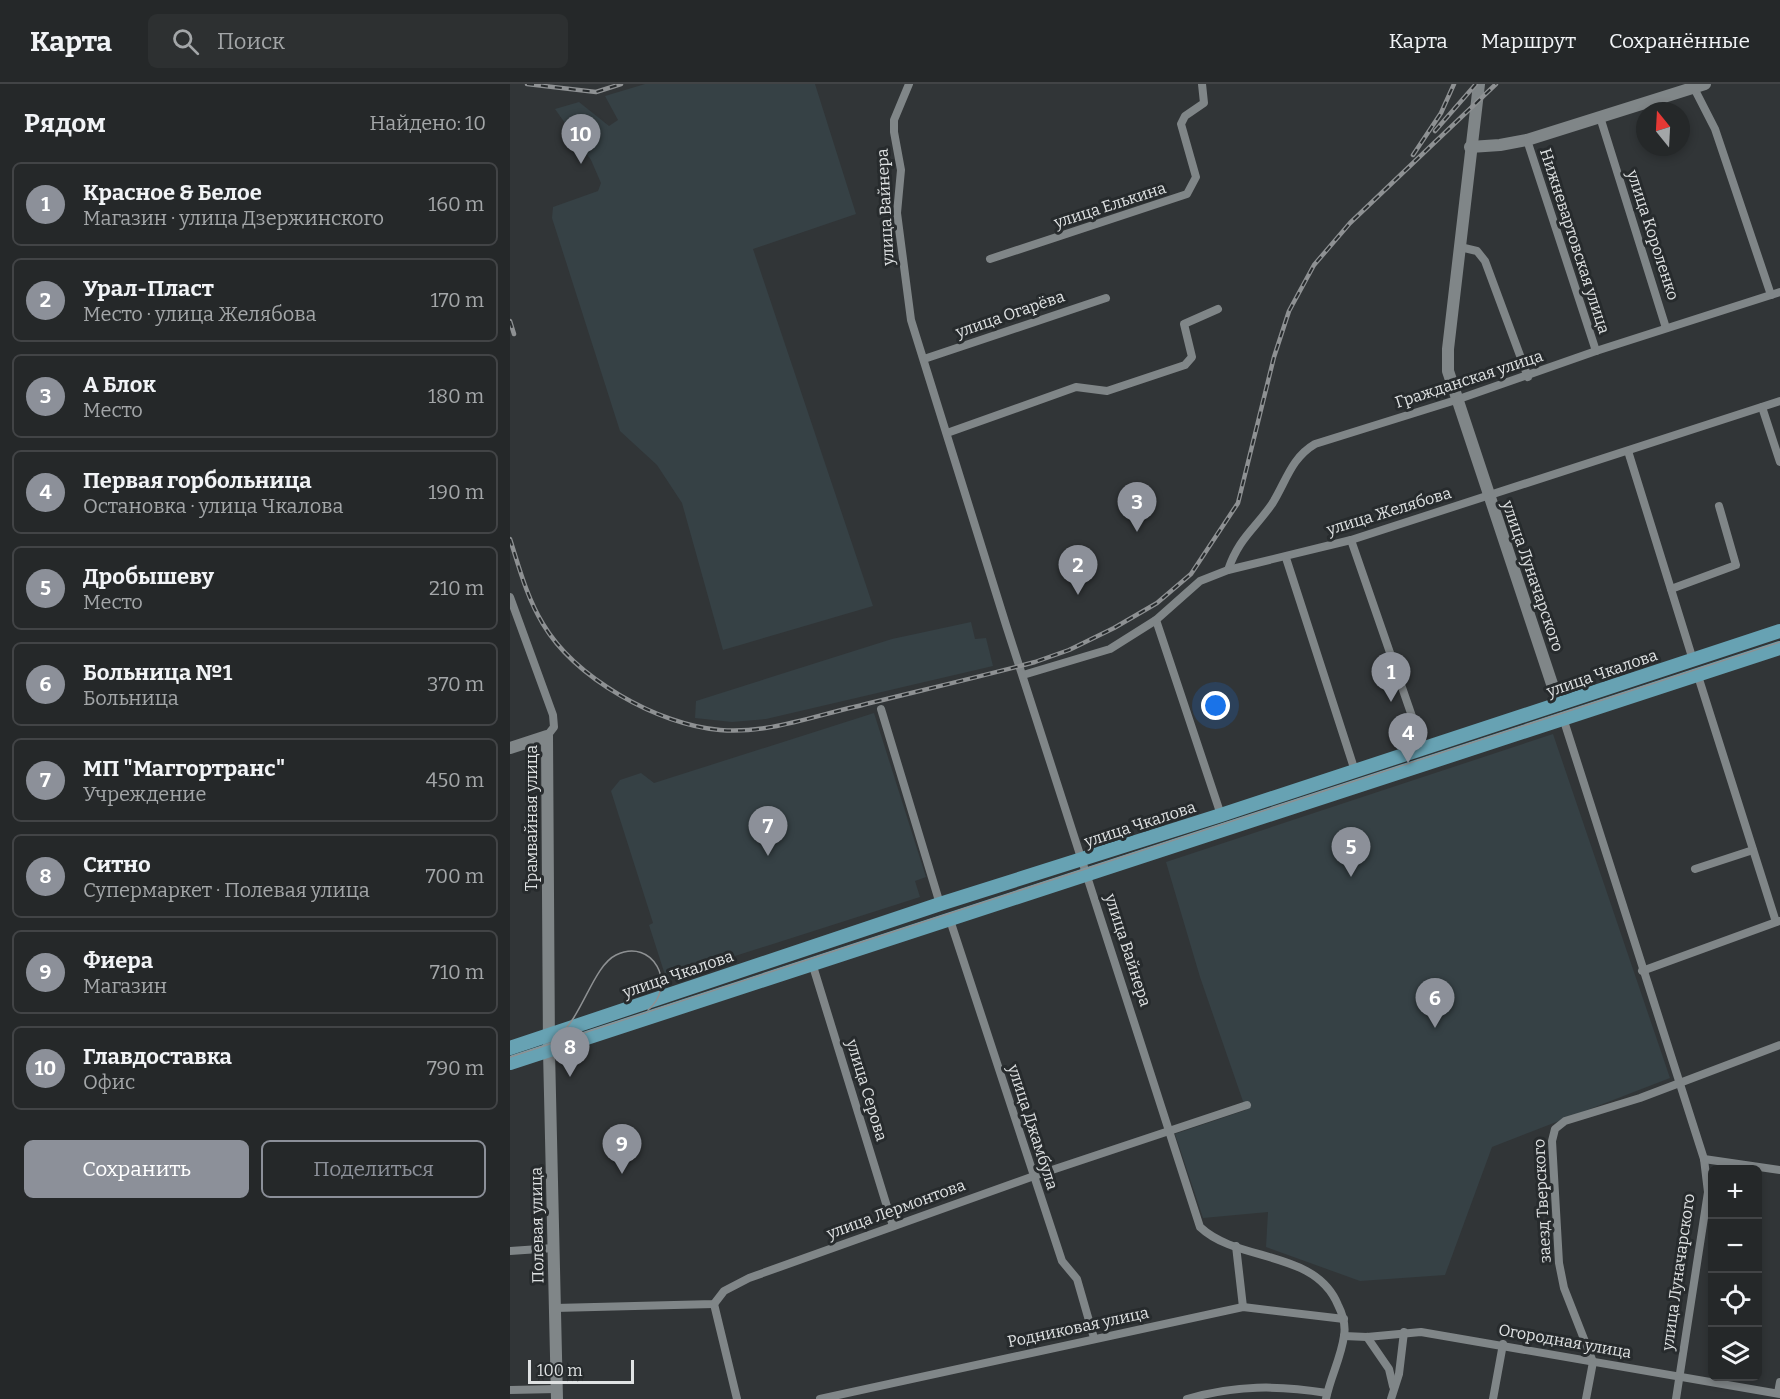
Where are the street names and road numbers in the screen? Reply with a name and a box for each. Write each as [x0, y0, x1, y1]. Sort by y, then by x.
street label: Нижневартовская улица [1536, 146, 1614, 336]
street label: улица Вайнера [872, 148, 898, 267]
street label: улица Короленко [1623, 167, 1683, 302]
street label: улица Елькина [1051, 178, 1169, 232]
street label: улица Огарёва [952, 286, 1067, 342]
street label: Гражданская улица [1393, 346, 1546, 412]
street label: улица Желябова [1323, 483, 1454, 539]
street label: улица Луначарского [1498, 497, 1568, 654]
street label: улица Чкалова [1543, 645, 1660, 701]
street label: Трамвайная улица [522, 745, 541, 891]
street label: улица Чкалова [1081, 797, 1198, 851]
street label: улица Вайнера [1101, 890, 1155, 1009]
street label: улица Чкалова [619, 946, 736, 1002]
street label: улица Серова [842, 1036, 892, 1143]
street label: улица Джамбула [1003, 1061, 1062, 1192]
street label: заезд Тверского [1529, 1138, 1555, 1264]
street label: Полевая улица [526, 1166, 548, 1283]
street label: улица Лермонтова [823, 1175, 968, 1243]
street label: улица Луначарского [1657, 1192, 1698, 1353]
street label: Родниковая улица [1006, 1303, 1151, 1351]
street label: Огородная улица [1497, 1320, 1633, 1362]

